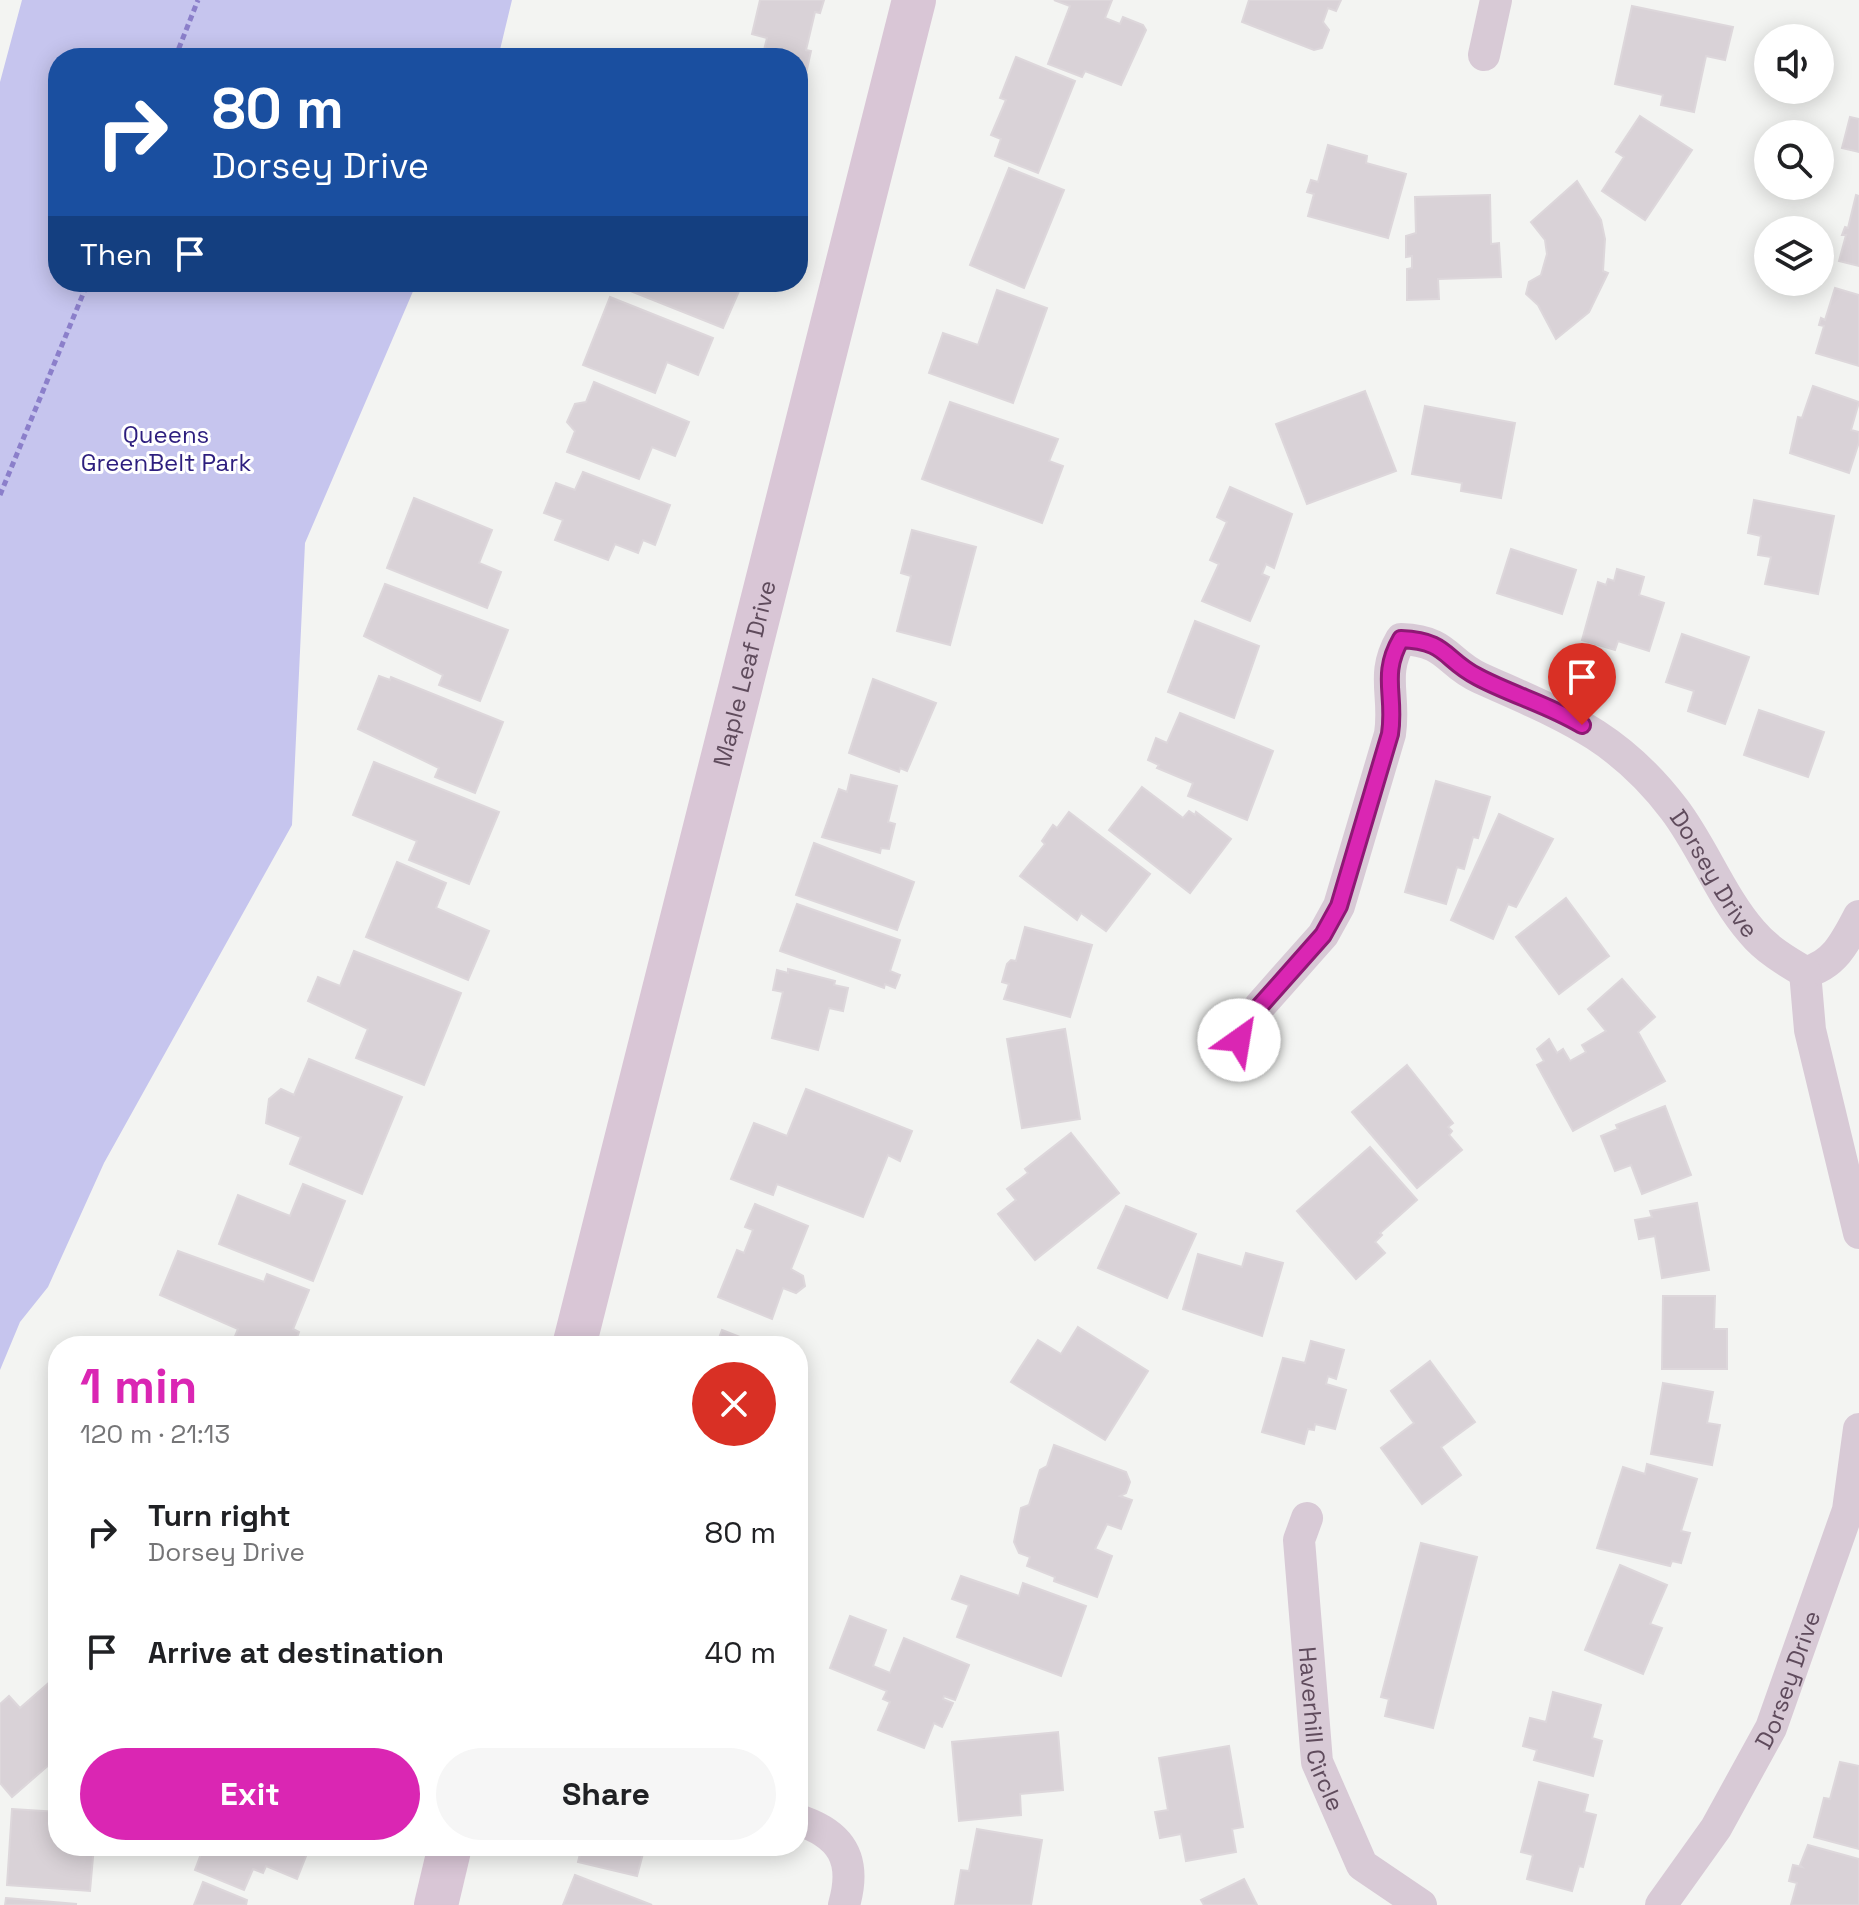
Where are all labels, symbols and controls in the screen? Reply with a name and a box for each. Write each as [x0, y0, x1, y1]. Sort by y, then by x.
map controls [1754, 24, 1834, 296]
button: sound [1754, 24, 1834, 104]
text: 80 m [212, 73, 344, 144]
icon: right [80, 80, 184, 184]
button: search [1754, 120, 1834, 200]
text: Dorsey Drive [212, 143, 429, 189]
button: layers [1754, 216, 1834, 296]
icon: arrive [168, 232, 212, 276]
text: Then [80, 235, 152, 274]
park label: Queens GreenBelt Park [81, 419, 251, 478]
street label: Maple Leaf Drive [706, 577, 782, 769]
pin [1548, 643, 1616, 725]
icon: arrive [1560, 655, 1604, 699]
street label: Dorsey Drive [1663, 803, 1765, 944]
position arrow [1197, 998, 1281, 1082]
text: 1 min [80, 1356, 197, 1417]
button: close [692, 1362, 776, 1446]
text: 120 m · 21:13 [80, 1417, 230, 1451]
text: Turn right [148, 1496, 291, 1535]
icon: right [80, 1510, 124, 1554]
text: 80 m [705, 1513, 776, 1552]
text: Dorsey Drive [148, 1535, 305, 1569]
street label: Dorsey Drive [1747, 1606, 1827, 1754]
icon: arrive [80, 1630, 124, 1674]
text: Arrive at destination [148, 1633, 444, 1672]
text: 40 m [705, 1633, 776, 1672]
street label: Haverhill Circle [1292, 1645, 1352, 1816]
button: Exit [80, 1748, 420, 1840]
button: Share [436, 1748, 776, 1840]

